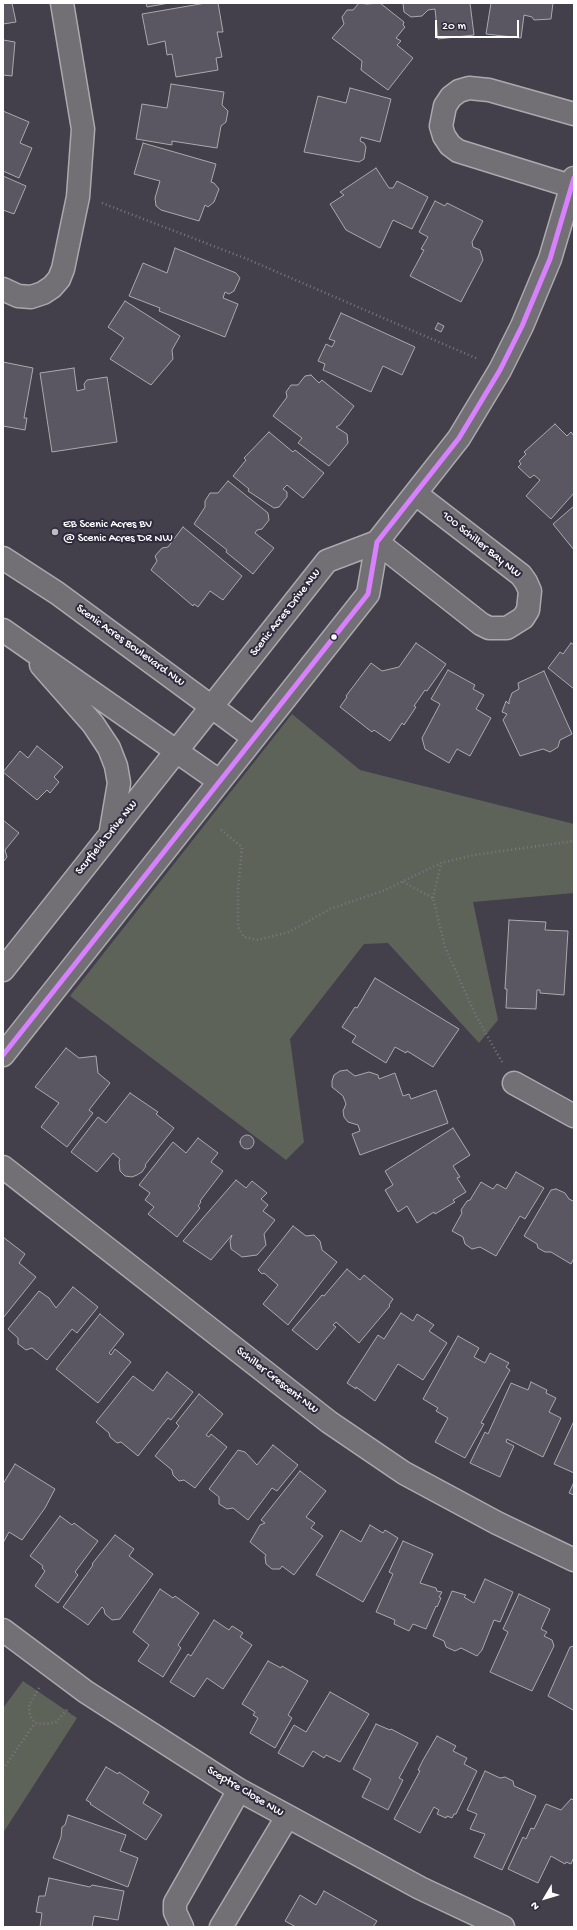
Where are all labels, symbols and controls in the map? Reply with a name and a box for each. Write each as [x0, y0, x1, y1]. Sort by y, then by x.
scale bar [437, 12, 521, 38]
text: 20 m [442, 20, 466, 34]
street label: 100 Schiller Bay NW [438, 509, 524, 581]
place label: EB Scenic Acres BV @ Scenic Acres DR NW [63, 518, 173, 546]
marker: EB Scenic Acres BV @ Scenic Acres DR NW [50, 527, 60, 537]
street label: Scenic Acres Drive NW [247, 566, 325, 660]
street label: Scenic Acres Boulevard NW [73, 602, 187, 690]
unlabelled marker [329, 632, 339, 642]
street label: Scurfield Drive NW [73, 798, 141, 878]
street label: Schiller Crescent NW [233, 1344, 321, 1418]
street label: Sceptre Close NW [204, 1763, 286, 1821]
north arrow [525, 1878, 565, 1918]
text: N [529, 1899, 542, 1912]

